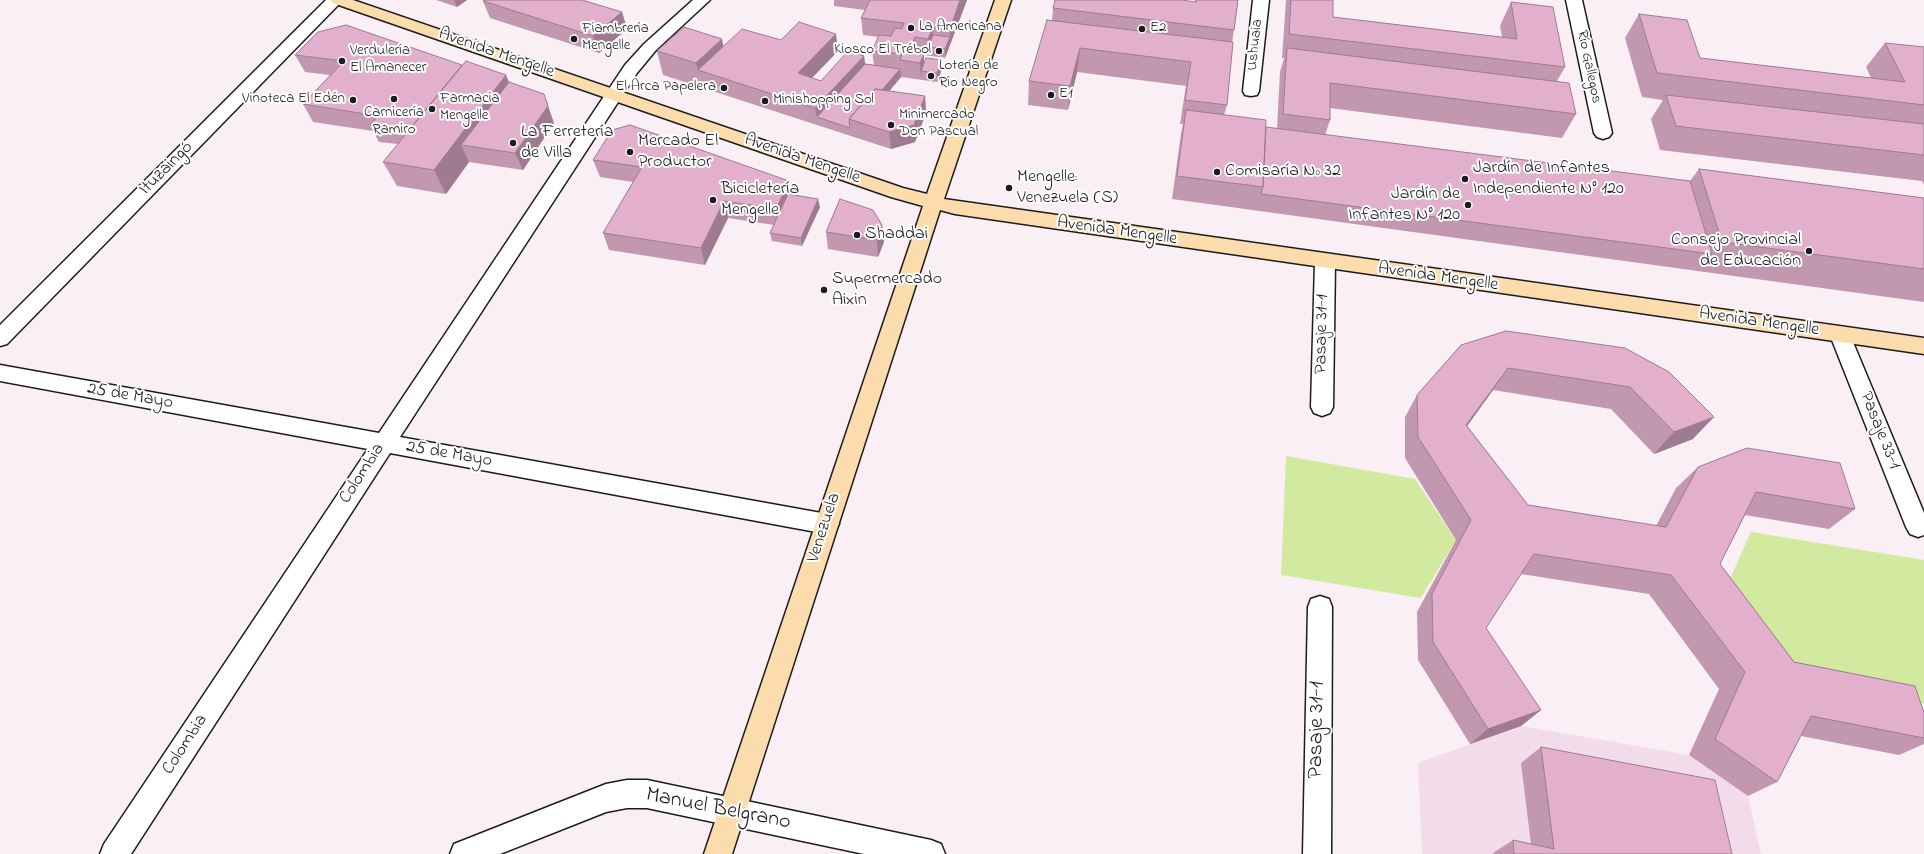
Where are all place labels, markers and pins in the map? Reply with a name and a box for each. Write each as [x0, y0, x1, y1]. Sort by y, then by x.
place label: La Americana [919, 19, 1002, 37]
place label: E2 [1150, 20, 1167, 38]
place label: Fiambrería Mengelle [582, 21, 649, 56]
marker: La Americana [906, 23, 916, 33]
marker: E2 [1137, 24, 1147, 34]
marker: Fiambrería Mengelle [569, 34, 579, 44]
place label: Kiosco El Trébol [834, 42, 931, 60]
place label: Verdulería El Amanecer [350, 43, 426, 78]
marker: Kiosco El Trébol [934, 46, 944, 56]
marker: Verdulería El Amanecer [337, 56, 347, 66]
place label: Lotería de Río Negro [939, 58, 998, 93]
marker: Lotería de Río Negro [926, 71, 936, 81]
place label: El Arca Papelera [615, 79, 716, 97]
marker: El Arca Papelera [719, 83, 729, 93]
place label: E1 [1059, 86, 1073, 104]
marker: E1 [1046, 90, 1056, 100]
place label: Vinoteca El Edén [242, 91, 345, 109]
place label: Farmacia Mengelle [440, 91, 500, 126]
place label: Minishopping Sol [773, 92, 874, 110]
marker: Carnicería Ramiro [389, 94, 399, 104]
marker: Vinoteca El Edén [348, 95, 358, 105]
marker: Minishopping Sol [760, 96, 770, 106]
marker: Farmacia Mengelle [427, 104, 437, 114]
place label: Carnicería Ramiro [364, 105, 424, 140]
place label: Minimercado Don Pascual [899, 107, 978, 142]
marker: Minimercado Don Pascual [886, 120, 896, 130]
place label: La Ferretería de Villa [521, 122, 613, 164]
place label: Mercado El Productor [638, 131, 718, 174]
marker: La Ferretería de Villa [508, 138, 518, 148]
marker: Mercado El Productor [625, 147, 635, 157]
place label: Jardín de Infantes Independiente N° 120 [1473, 158, 1624, 200]
place label: Comisaría Nº 32 [1225, 161, 1341, 183]
place label: Mengelle: Venezuela (S) [1017, 167, 1118, 210]
marker: Comisaría Nº 32 [1212, 167, 1222, 177]
marker: Jardín de Infantes Independiente N° 120 [1460, 174, 1470, 184]
place label: Bicicletería Mengelle [721, 179, 799, 222]
marker: Mengelle: Venezuela (S) [1004, 183, 1014, 193]
place label: Jardín de Infantes N° 120 [1348, 184, 1460, 226]
marker: Bicicletería Mengelle [708, 195, 718, 205]
marker: Jardín de Infantes N° 120 [1463, 200, 1473, 210]
place label: Shaddai [865, 224, 928, 246]
marker: Shaddai [852, 230, 862, 240]
place label: Consejo Provincial de Educación [1671, 230, 1801, 272]
marker: Consejo Provincial de Educación [1804, 246, 1814, 256]
place label: Supermercado Aixin [832, 269, 942, 312]
marker: Supermercado Aixin [819, 285, 829, 295]

